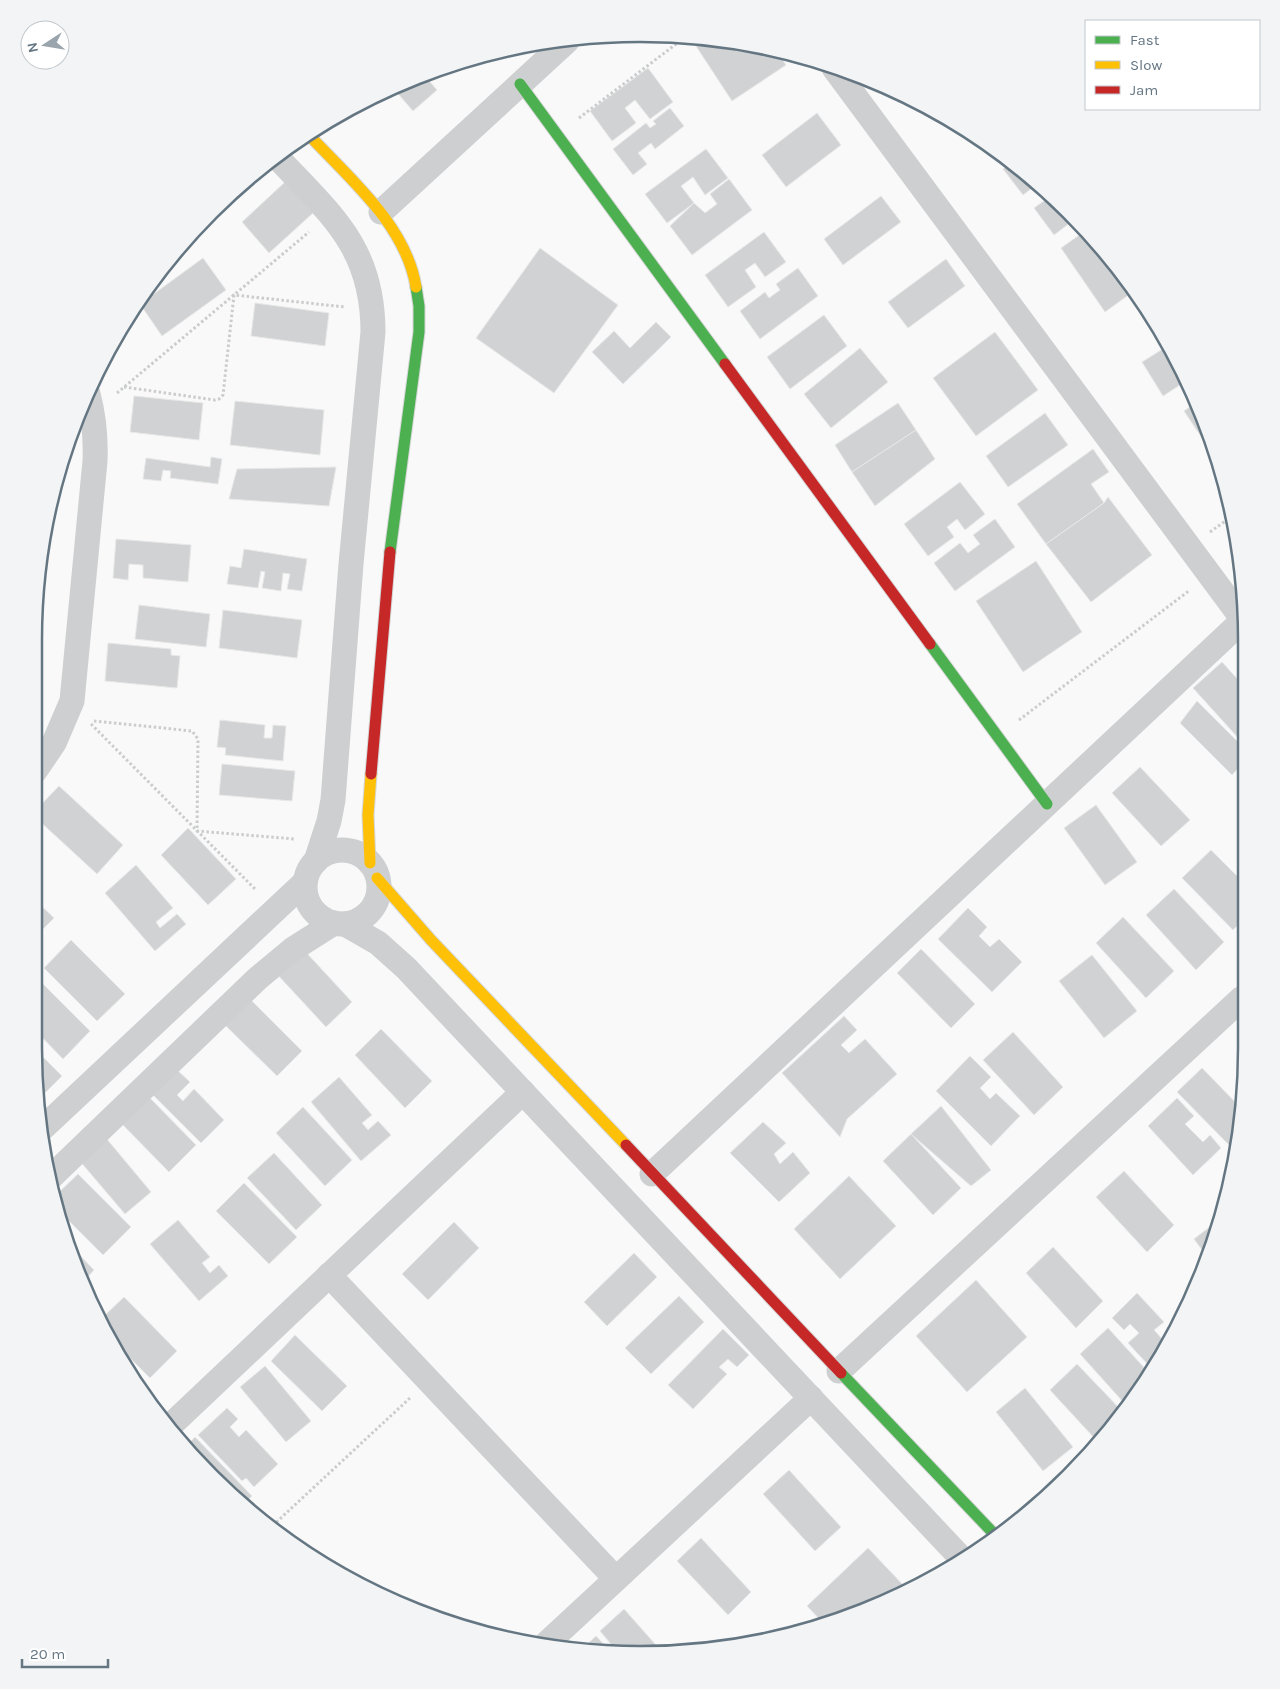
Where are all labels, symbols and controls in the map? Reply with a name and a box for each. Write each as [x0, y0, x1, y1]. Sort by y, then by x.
north arrow [20, 20, 70, 70]
legend [1085, 20, 1260, 110]
text: Fast [1130, 31, 1160, 49]
text: N [23, 41, 42, 54]
text: Slow [1130, 56, 1162, 74]
text: Jam [1130, 81, 1158, 99]
scale bar [22, 1636, 109, 1668]
text: 20 m [30, 1645, 65, 1663]

